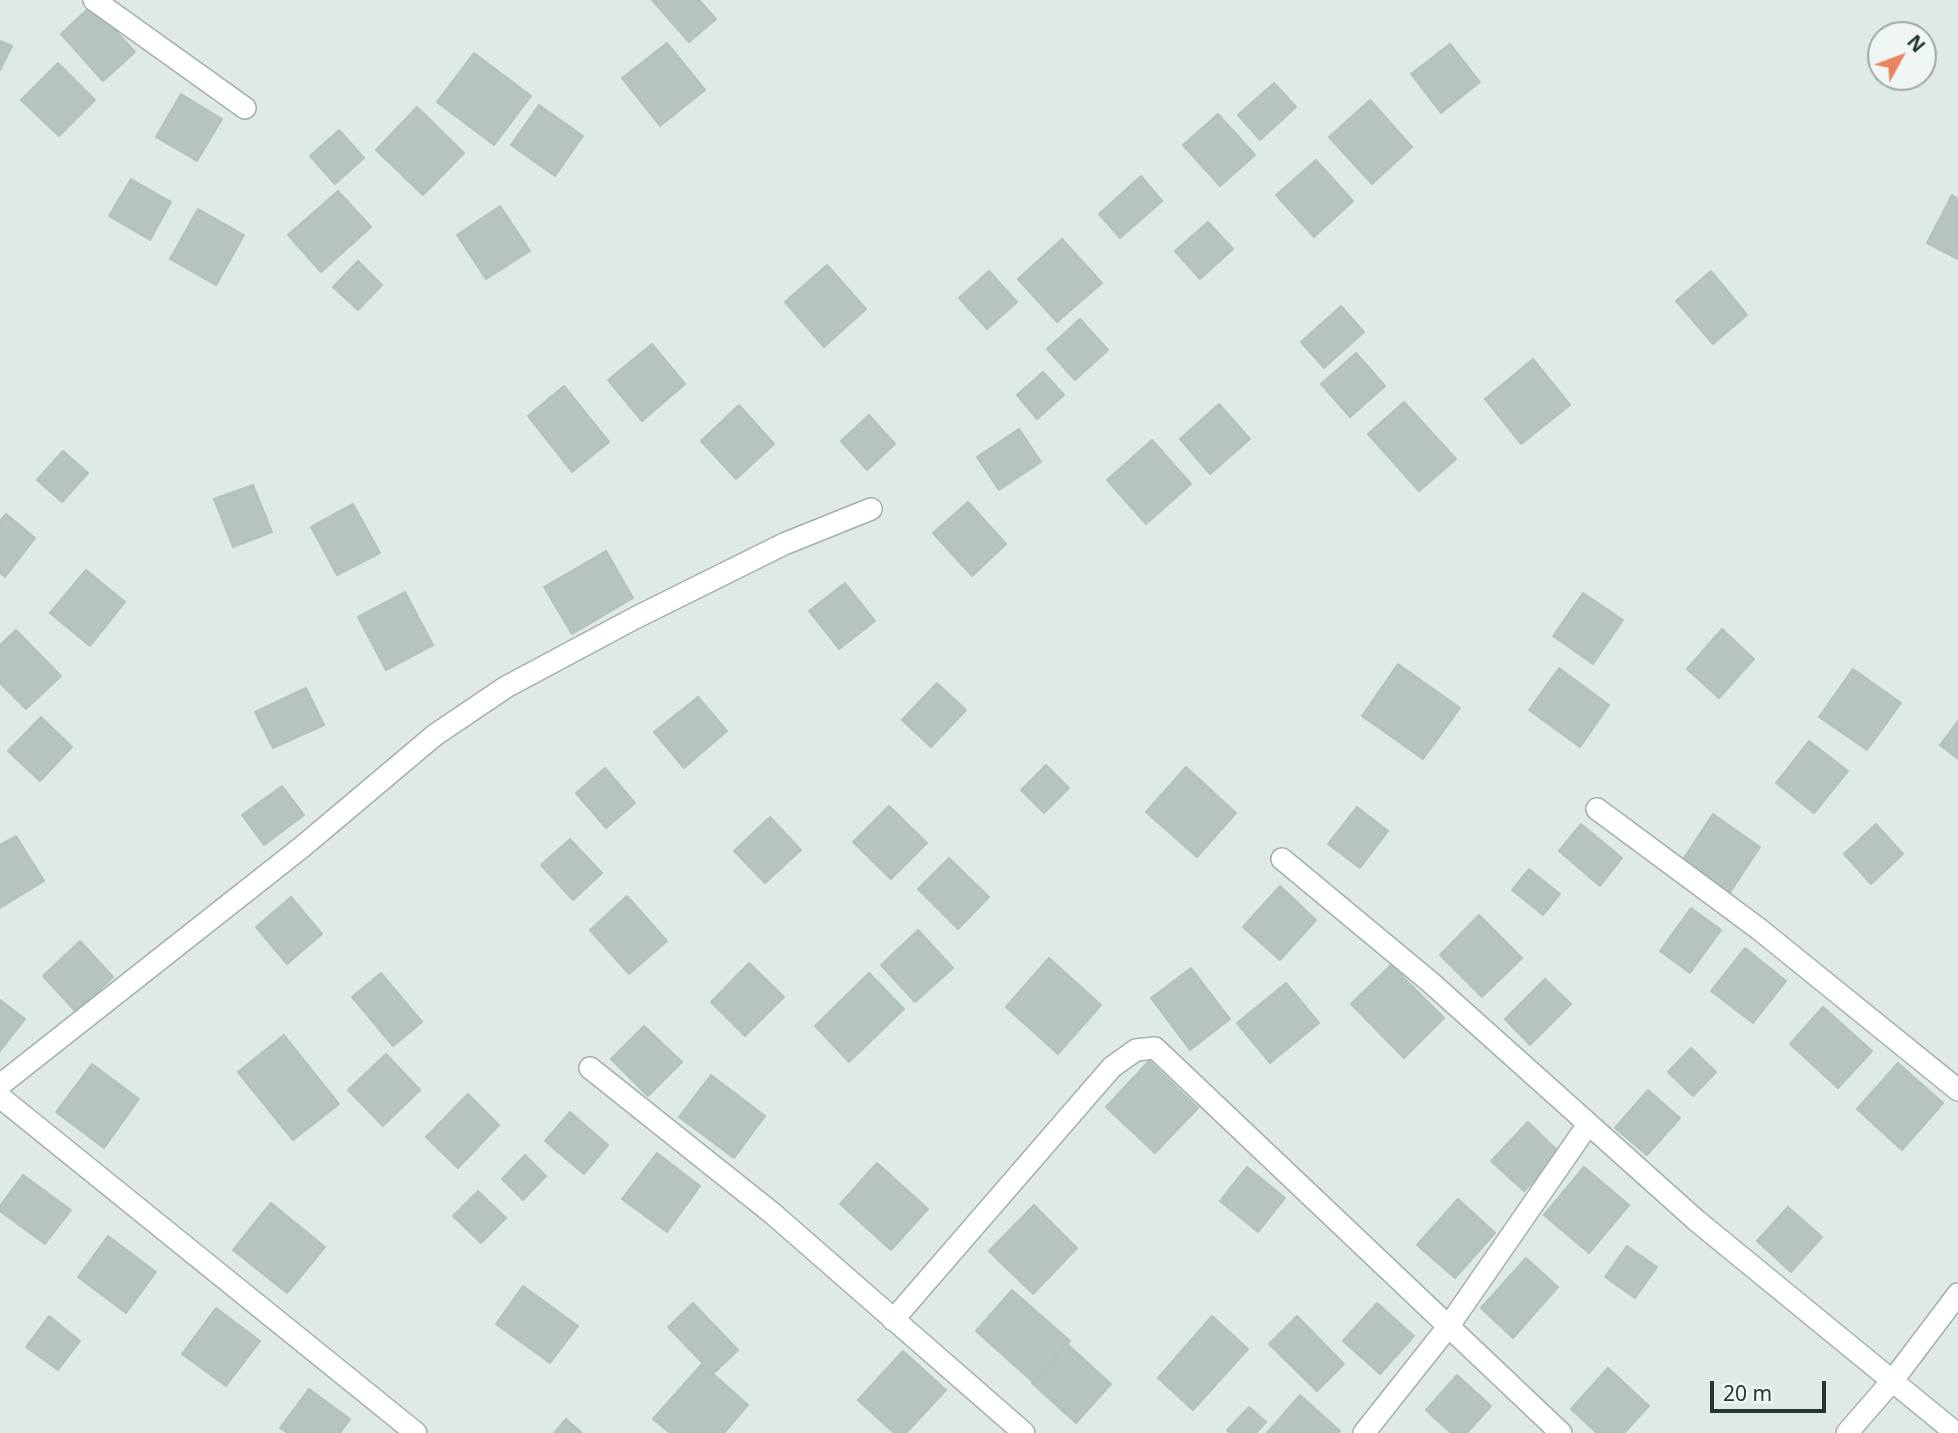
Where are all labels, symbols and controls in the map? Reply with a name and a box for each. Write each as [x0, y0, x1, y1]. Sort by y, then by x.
north arrow [1867, 21, 1937, 91]
text: N [1901, 29, 1931, 58]
scale bar [1713, 1366, 1828, 1410]
text: 20 m [1723, 1379, 1772, 1407]

